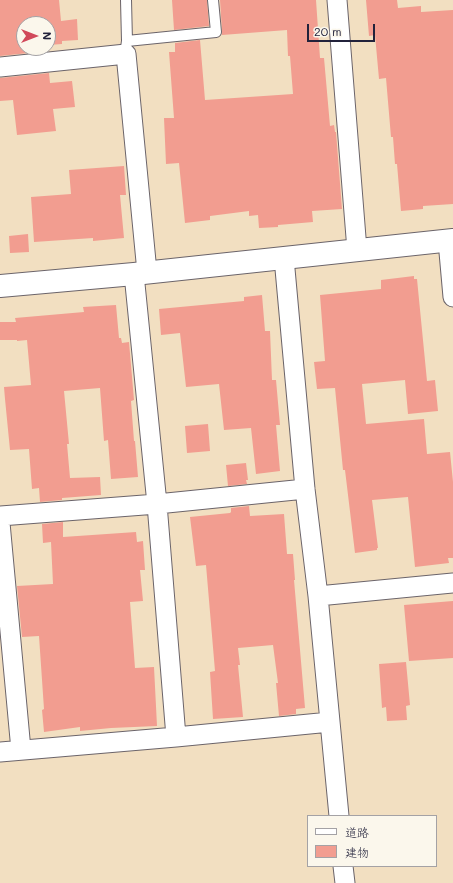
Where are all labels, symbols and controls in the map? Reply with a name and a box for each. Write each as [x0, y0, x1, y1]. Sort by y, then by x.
north arrow [16, 16, 56, 56]
scale bar [309, 16, 377, 42]
text: 20 m [314, 23, 342, 39]
text: N [40, 32, 55, 40]
legend [307, 815, 437, 867]
text: 道路 [345, 824, 369, 840]
text: 建物 [345, 844, 369, 860]

